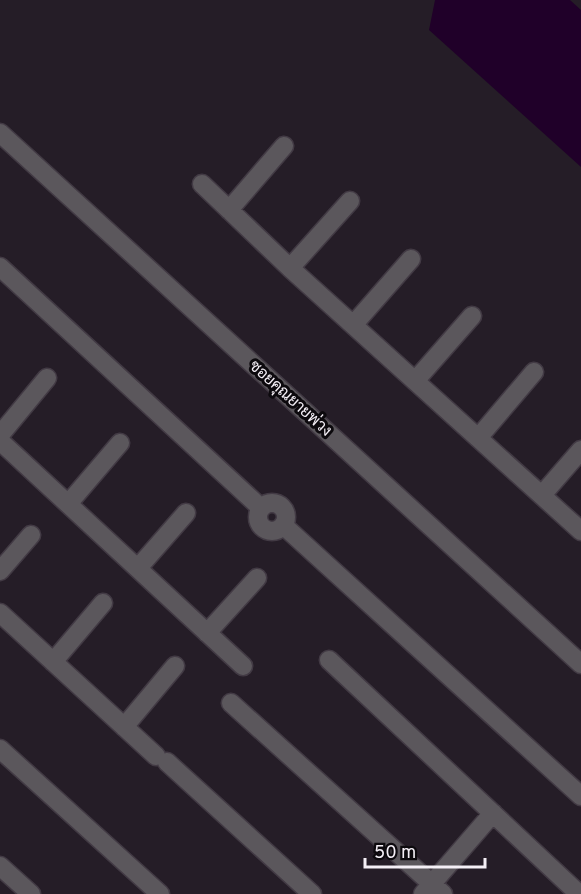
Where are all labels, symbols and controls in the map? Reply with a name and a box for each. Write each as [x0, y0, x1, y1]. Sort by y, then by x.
street label: ซอยคุณยายพ่วง [245, 355, 337, 441]
scale bar [365, 831, 485, 869]
text: 50 m [374, 842, 416, 865]

